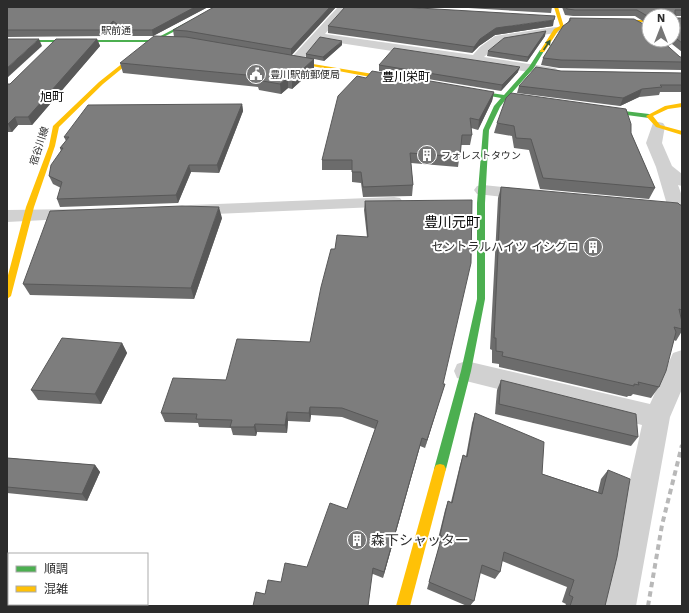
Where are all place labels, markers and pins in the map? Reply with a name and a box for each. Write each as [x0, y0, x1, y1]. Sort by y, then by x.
public building icon: 豊川駅前郵便局 [245, 63, 267, 85]
place label: 豊川駅前郵便局 [270, 69, 340, 80]
building icon: フォレストタウン [416, 144, 438, 166]
place label: フォレストタウン [441, 150, 521, 161]
building icon: セントラルハイツ イシグロ [582, 236, 604, 258]
place label: セントラルハイツ イシグロ [431, 240, 579, 254]
building icon: 森下シャッター [346, 529, 368, 551]
place label: 森下シャッター [371, 532, 469, 548]

